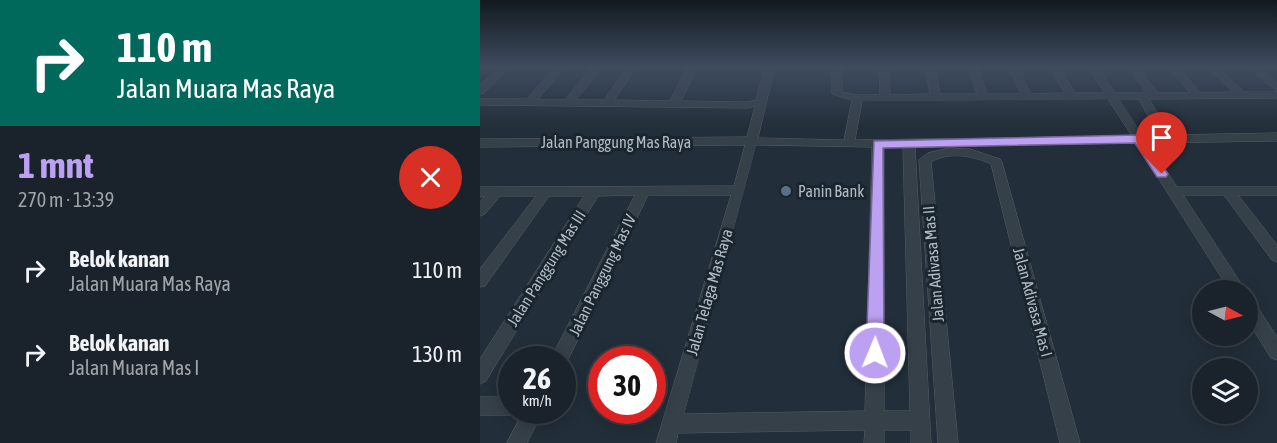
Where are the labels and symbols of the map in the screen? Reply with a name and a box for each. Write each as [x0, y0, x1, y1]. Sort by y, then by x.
pin [1136, 112, 1187, 174]
street label: Jalan Panggung Mas Raya [541, 133, 691, 152]
place label: Panin Bank [798, 182, 864, 200]
marker: Panin Bank [779, 184, 793, 198]
street label: Jalan Adivasa Mas II [919, 205, 947, 323]
street label: Jalan Panggung Mas III [503, 207, 590, 330]
street label: Jalan Panggung Mas IV [565, 211, 640, 339]
street label: Jalan Telaga Mas Raya [682, 227, 737, 358]
street label: Jalan Adivasa Mas I [1010, 245, 1056, 359]
north arrow [1192, 280, 1258, 346]
position arrow [843, 321, 907, 385]
speed limit sign: 30 [588, 346, 666, 424]

